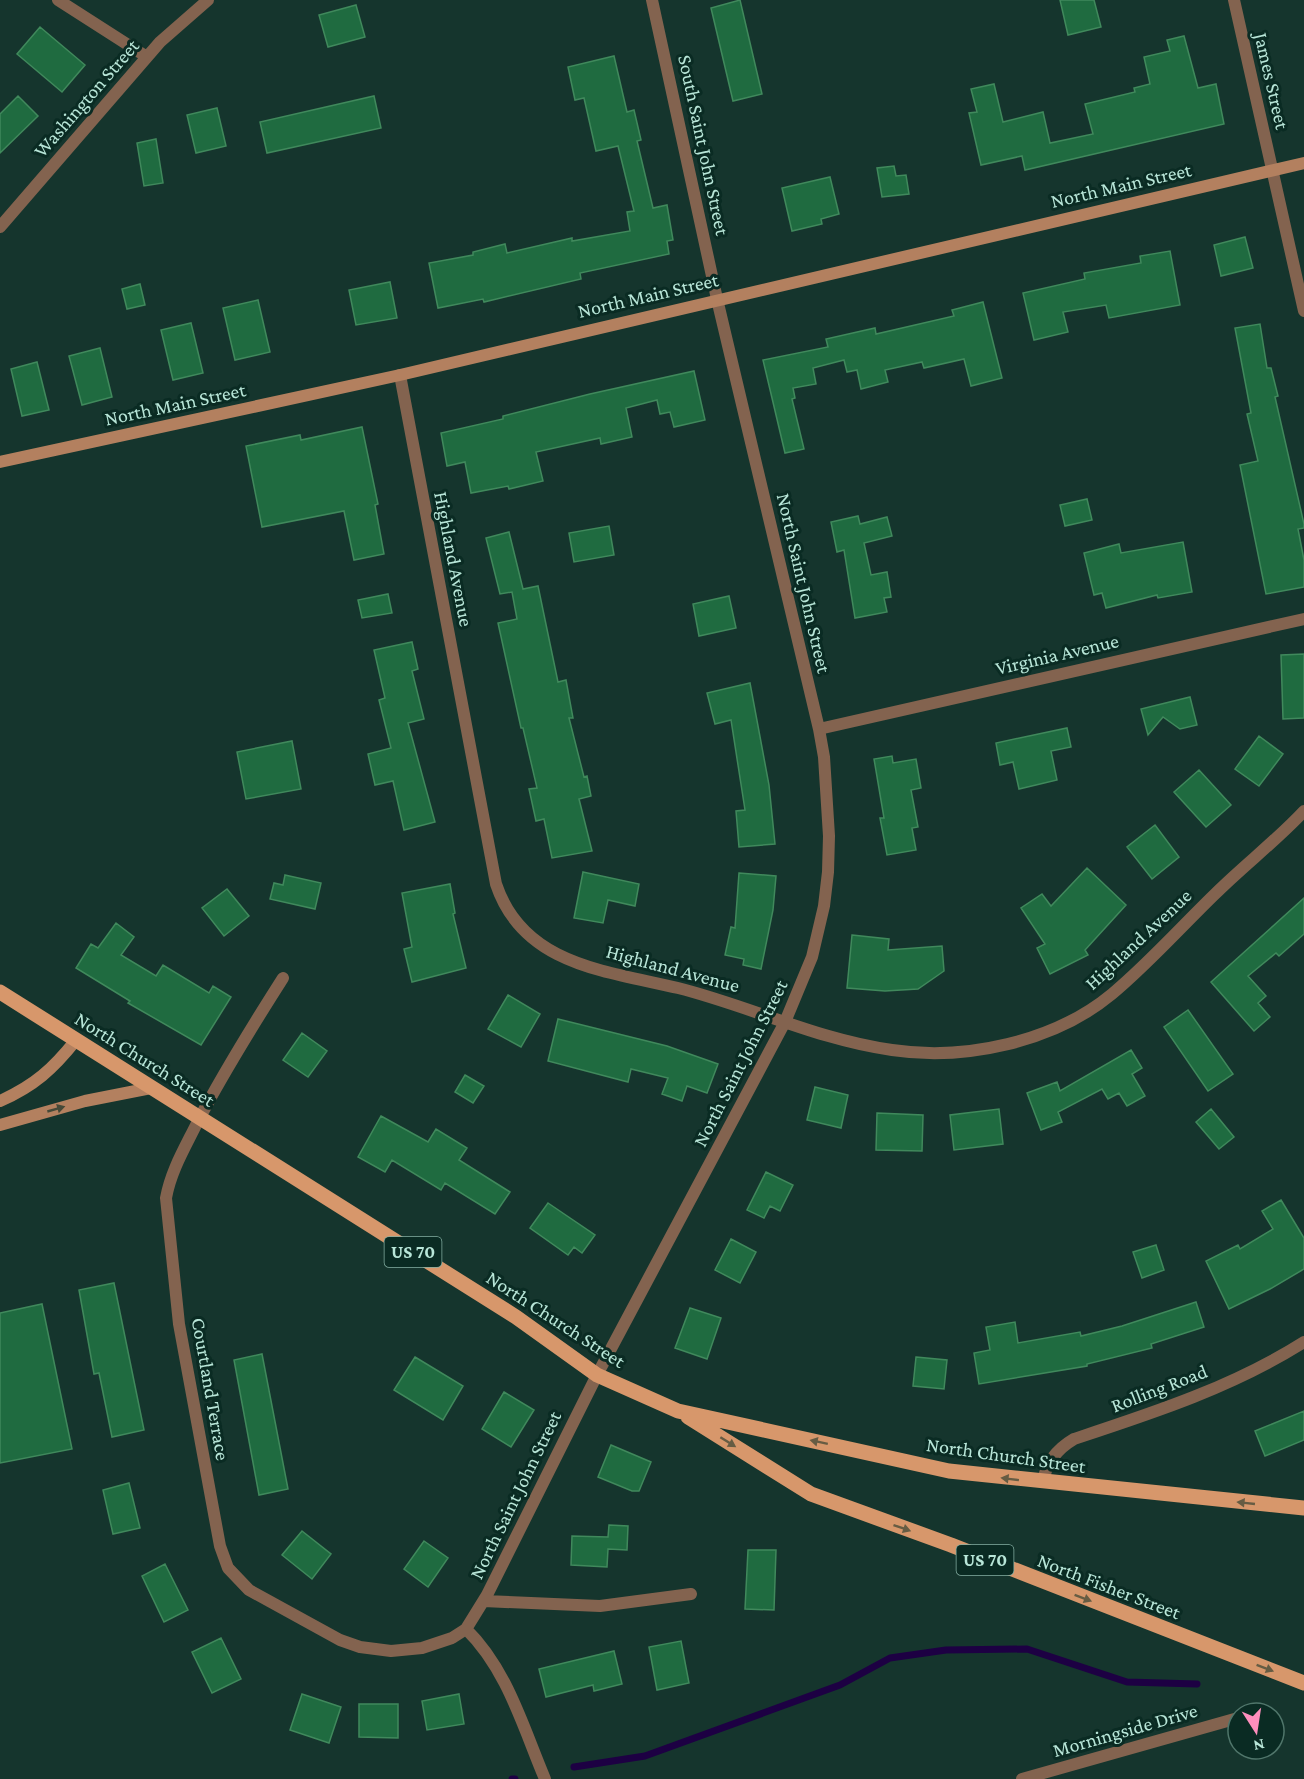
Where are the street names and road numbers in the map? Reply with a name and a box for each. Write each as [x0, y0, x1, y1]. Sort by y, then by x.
street label: James Street [1249, 29, 1294, 132]
street label: Washington Street [29, 34, 144, 162]
street label: South Saint John Street [673, 53, 734, 238]
street label: North Main Street [1049, 158, 1194, 212]
street label: North Main Street [576, 268, 721, 322]
street label: North Main Street [102, 378, 248, 430]
street label: Highland Avenue [429, 490, 478, 629]
street label: North Saint John Street [772, 491, 836, 676]
street label: Virginia Avenue [993, 629, 1121, 680]
street label: Highland Avenue [1080, 884, 1197, 995]
street label: Highland Avenue [604, 940, 742, 997]
street label: North Saint John Street [688, 976, 793, 1150]
street label: North Church Street [71, 1007, 219, 1111]
road number: US 70 [384, 1237, 442, 1267]
street label: North Church Street [483, 1266, 630, 1372]
street label: Courtland Terrace [188, 1316, 234, 1462]
street label: Rolling Road [1108, 1359, 1211, 1417]
street label: North Saint John Street [465, 1407, 566, 1583]
street label: North Church Street [925, 1433, 1087, 1477]
road number: US 70 [956, 1545, 1014, 1575]
street label: North Fisher Street [1034, 1549, 1184, 1624]
street label: Morningside Drive [1050, 1699, 1200, 1762]

